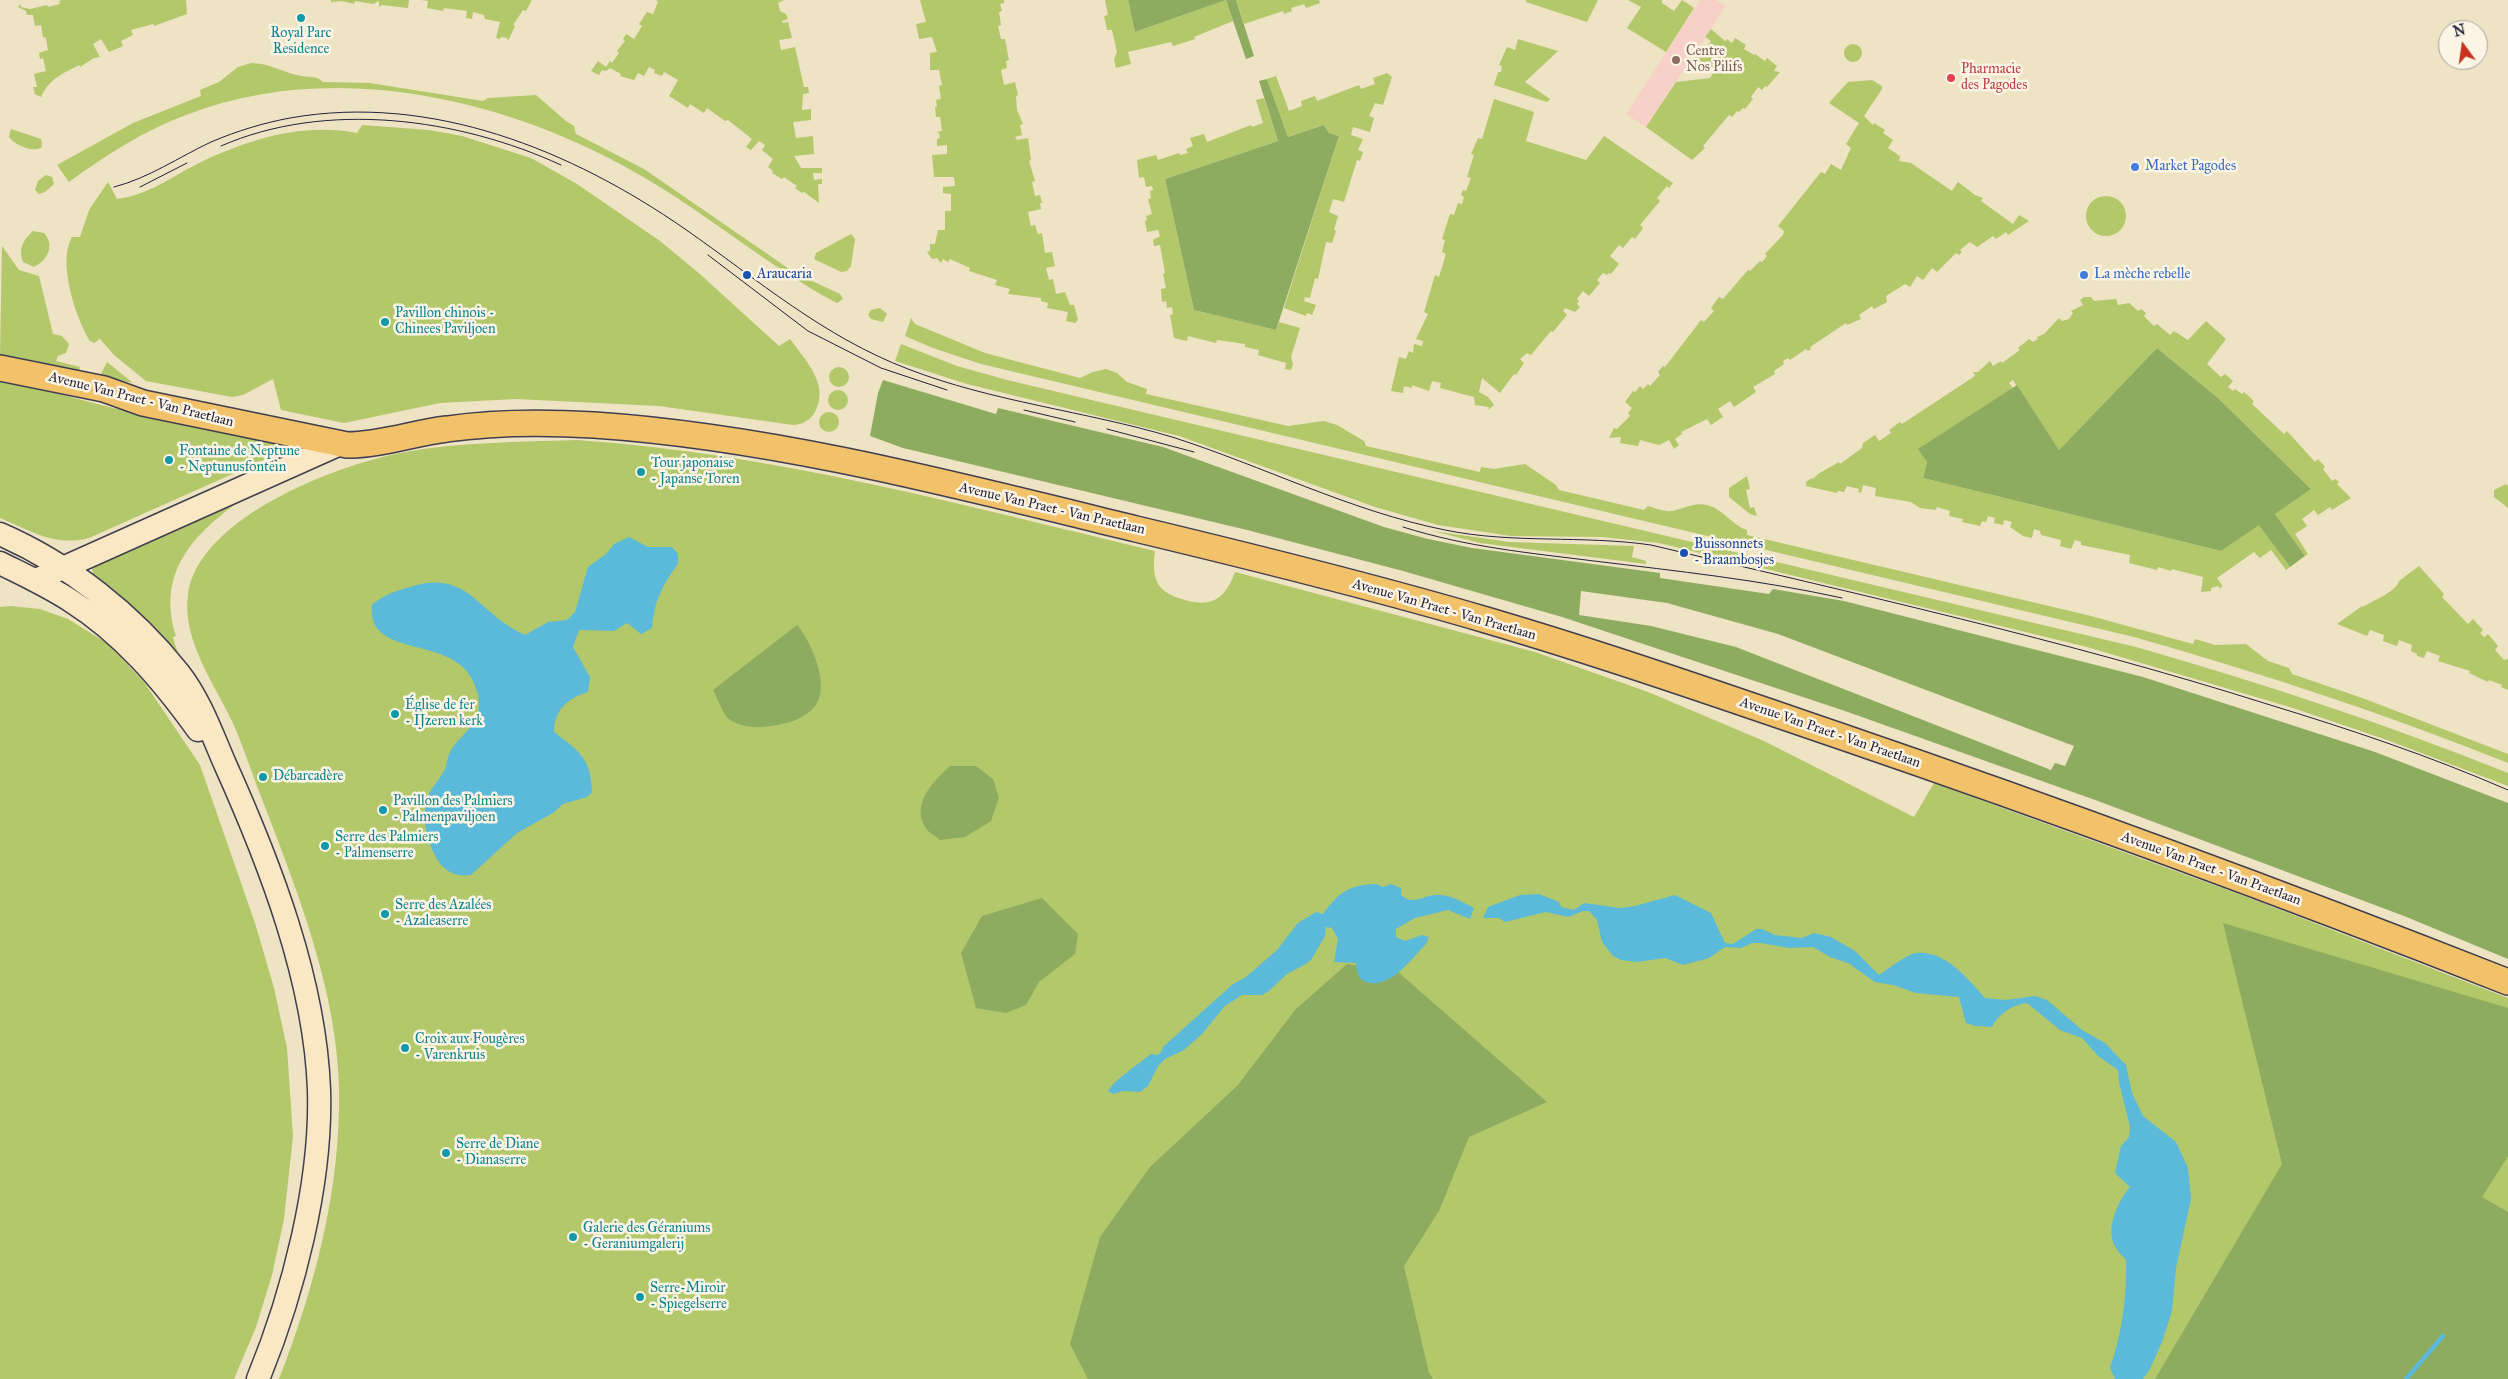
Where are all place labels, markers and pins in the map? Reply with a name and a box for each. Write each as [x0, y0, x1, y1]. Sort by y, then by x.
marker: Royal Parc Residence [295, 12, 307, 24]
place label: Royal Parc Residence [271, 26, 331, 58]
place label: Centre Nos Pilifs [1686, 44, 1742, 76]
marker: Centre Nos Pilifs [1670, 54, 1682, 66]
place label: Pharmacie des Pagodes [1961, 62, 2027, 94]
marker: Pharmacie des Pagodes [1945, 72, 1957, 84]
place label: Market Pagodes [2145, 159, 2236, 175]
marker: Market Pagodes [2129, 161, 2141, 173]
place label: Araucaria [757, 267, 812, 283]
place label: La mèche rebelle [2094, 267, 2190, 283]
marker: Araucaria [741, 269, 753, 281]
marker: La mèche rebelle [2078, 269, 2090, 281]
place label: Pavillon chinois - Chinees Paviljoen [395, 306, 495, 338]
marker: Pavillon chinois - Chinees Paviljoen [379, 316, 391, 328]
place label: Fontaine de Neptune - Neptunusfontein [179, 444, 300, 477]
marker: Fontaine de Neptune - Neptunusfontein [163, 454, 175, 466]
place label: Tour japonaise - Japanse Toren [651, 456, 740, 488]
marker: Tour japonaise - Japanse Toren [635, 466, 647, 478]
place label: Buissonnets - Braambosjes [1694, 537, 1774, 570]
marker: Buissonnets - Braambosjes [1678, 547, 1690, 559]
place label: Église de fer - IJzeren kerk [405, 698, 483, 730]
marker: Église de fer - IJzeren kerk [389, 708, 401, 720]
place label: Débarcadère [273, 769, 343, 785]
marker: Débarcadère [257, 771, 269, 783]
place label: Pavillon des Palmiers - Palmenpaviljoen [393, 794, 513, 826]
marker: Pavillon des Palmiers - Palmenpaviljoen [377, 804, 389, 816]
place label: Serre des Palmiers - Palmenserre [335, 830, 438, 862]
marker: Serre des Palmiers - Palmenserre [319, 840, 331, 852]
place label: Serre des Azalées - Azaleaserre [395, 898, 491, 930]
marker: Serre des Azalées - Azaleaserre [379, 908, 391, 920]
place label: Croix aux Fougères - Varenkruis [415, 1032, 524, 1064]
marker: Croix aux Fougères - Varenkruis [399, 1042, 411, 1054]
place label: Serre de Diane - Dianaserre [456, 1137, 539, 1170]
marker: Serre de Diane - Dianaserre [440, 1147, 452, 1159]
place label: Galerie des Géraniums - Geraniumgalerij [583, 1221, 710, 1254]
marker: Galerie des Géraniums - Geraniumgalerij [567, 1231, 579, 1243]
place label: Serre-Miroir - Spiegelserre [650, 1281, 727, 1314]
marker: Serre-Miroir - Spiegelserre [634, 1291, 646, 1303]

